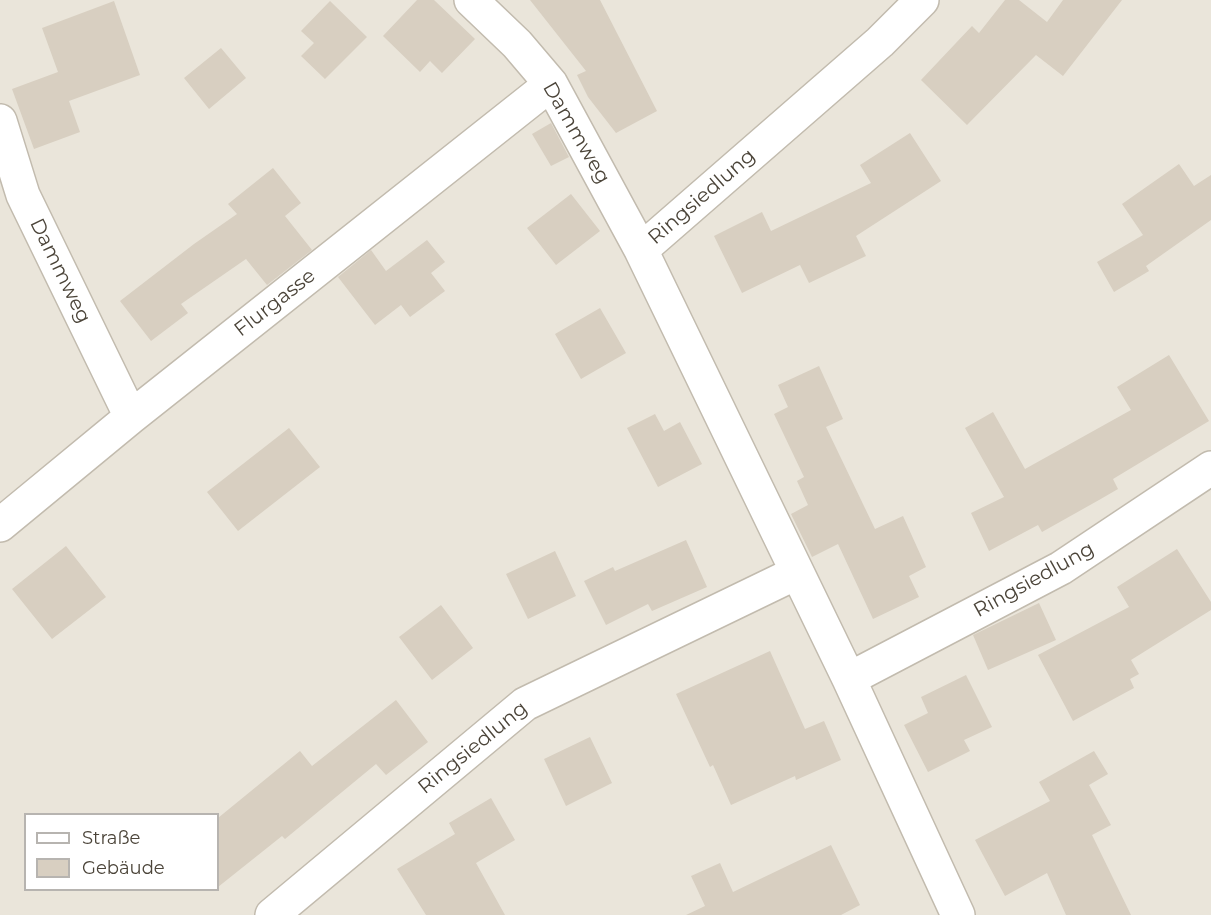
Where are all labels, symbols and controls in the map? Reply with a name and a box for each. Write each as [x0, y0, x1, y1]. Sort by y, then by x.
street label: Dammweg [537, 78, 615, 188]
street label: Ringsiedlung [644, 144, 760, 250]
street label: Dammweg [24, 215, 96, 327]
street label: Flurgasse [230, 264, 320, 342]
street label: Ringsiedlung [970, 537, 1098, 623]
street label: Ringsiedlung [413, 697, 533, 799]
legend [24, 813, 219, 891]
text: Straße [82, 827, 140, 849]
text: Gebäude [82, 857, 165, 879]

